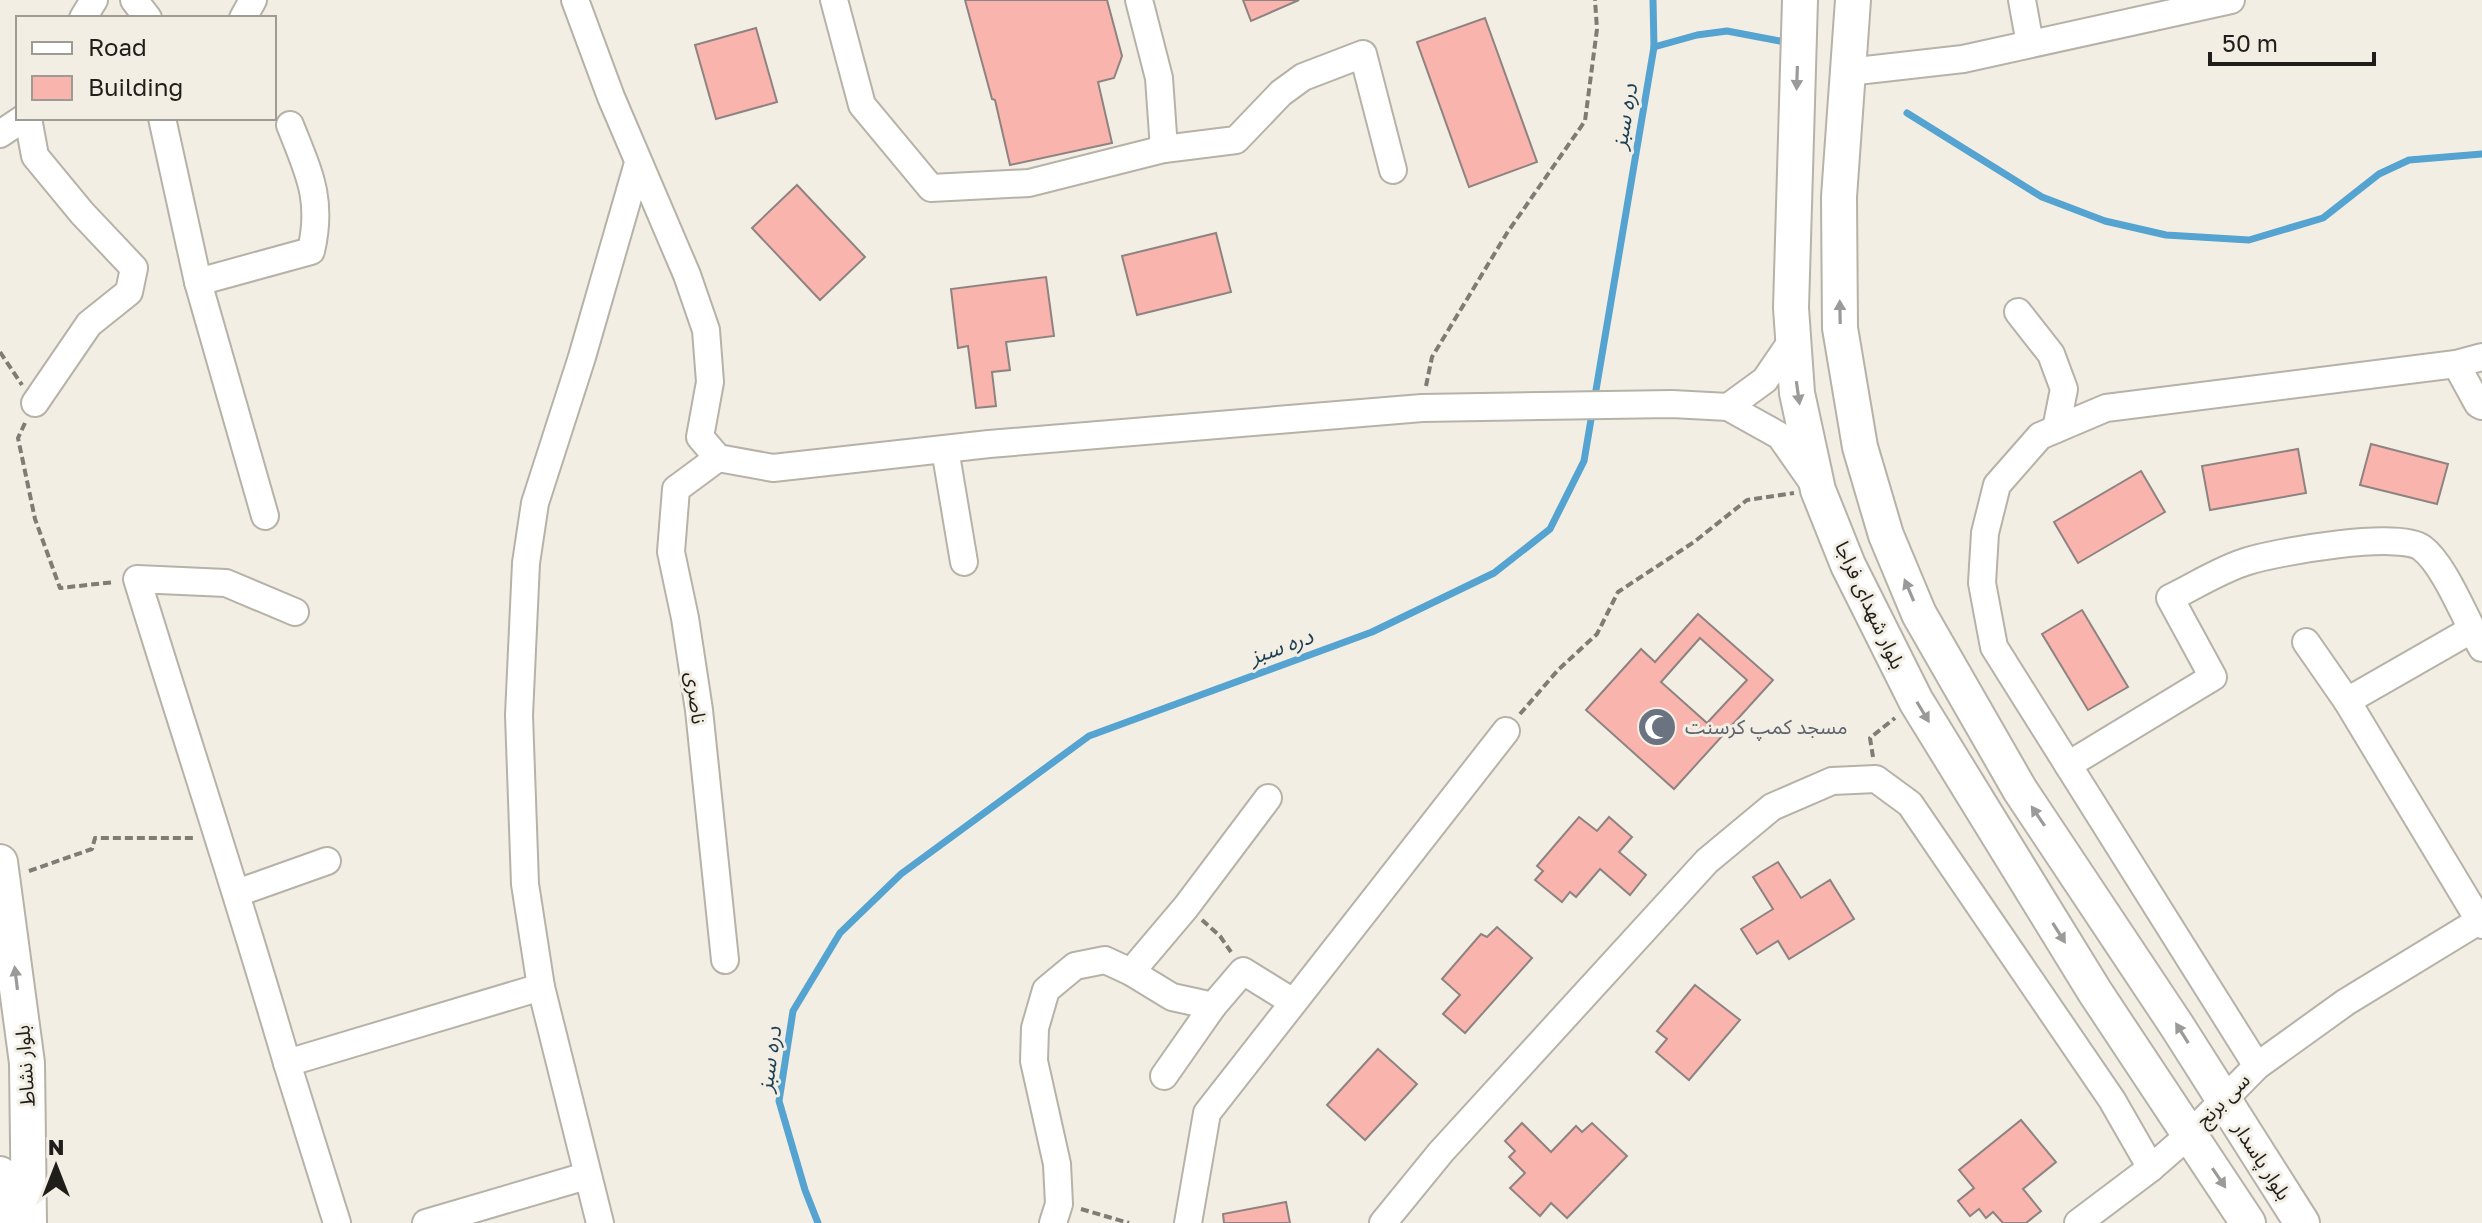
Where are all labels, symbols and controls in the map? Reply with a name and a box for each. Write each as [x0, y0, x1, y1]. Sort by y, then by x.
legend [16, 16, 276, 120]
scale bar [2210, 16, 2374, 66]
text: 50 m [2222, 28, 2278, 57]
text: Road [88, 32, 147, 61]
one-way arrow [1791, 66, 1804, 91]
text: Building [88, 72, 183, 101]
water label: دره سبز [1604, 81, 1644, 153]
one-way arrow [1834, 299, 1846, 324]
one-way arrow [1792, 381, 1805, 406]
street label: بلوار شهدای فراجا [1830, 537, 1911, 673]
one-way arrow [1903, 578, 1916, 602]
water label: دره سبز [1244, 621, 1317, 671]
street label: ناصری [681, 670, 712, 725]
one-way arrow [1915, 701, 1929, 723]
mosque icon: مسجد کمپ کرسنت [1636, 706, 1678, 748]
place label: مسجد کمپ کرسنت [1685, 714, 1848, 741]
one-way arrow [2031, 805, 2046, 827]
one-way arrow [2052, 922, 2066, 944]
one-way arrow [9, 965, 22, 990]
one-way arrow [2174, 1022, 2189, 1043]
street label: بلوار نشاط [9, 1024, 40, 1108]
water label: دره سبز [750, 1024, 787, 1095]
street label: سی برنج [2190, 1067, 2257, 1134]
street label: بلوار پاسدار [2226, 1116, 2297, 1205]
north arrow [16, 1127, 96, 1207]
text: N [48, 1133, 64, 1160]
one-way arrow [2212, 1168, 2227, 1189]

